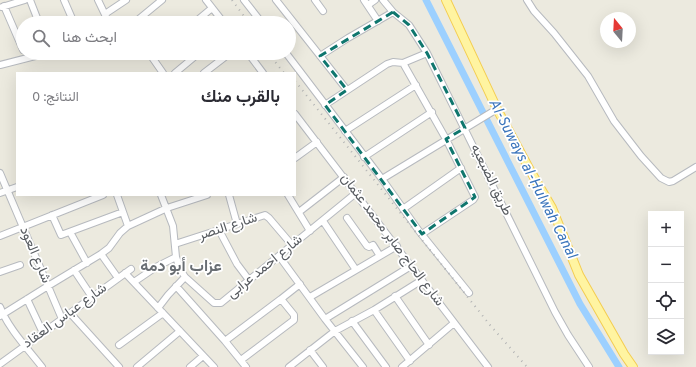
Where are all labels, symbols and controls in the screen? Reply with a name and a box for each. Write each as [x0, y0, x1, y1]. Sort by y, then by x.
north arrow [600, 12, 636, 48]
search box [16, 16, 296, 60]
icon: search [30, 27, 52, 49]
text: ابحث هنا [62, 29, 117, 48]
text: بالقرب منك [201, 87, 280, 109]
text: النتائج: 0 [32, 90, 79, 106]
water label: Al-Suways al-Ḥulwah Canal [483, 96, 581, 263]
street label: طريق الضبعيه [466, 141, 516, 219]
street label: شارع الحاج صابر محمد عثمان [336, 170, 448, 310]
street label: شارع النصر [195, 210, 260, 246]
map controls [648, 211, 684, 355]
button: + [648, 211, 684, 247]
street label: شارع العود [15, 224, 54, 286]
street label: شارع احمد عرابى [224, 231, 307, 303]
button: − [648, 247, 684, 283]
district label: عزاب أبو دمة [140, 257, 222, 277]
street label: شارع عباس العقاد [20, 280, 111, 353]
button: locate [648, 283, 684, 319]
button: layers [648, 319, 684, 355]

